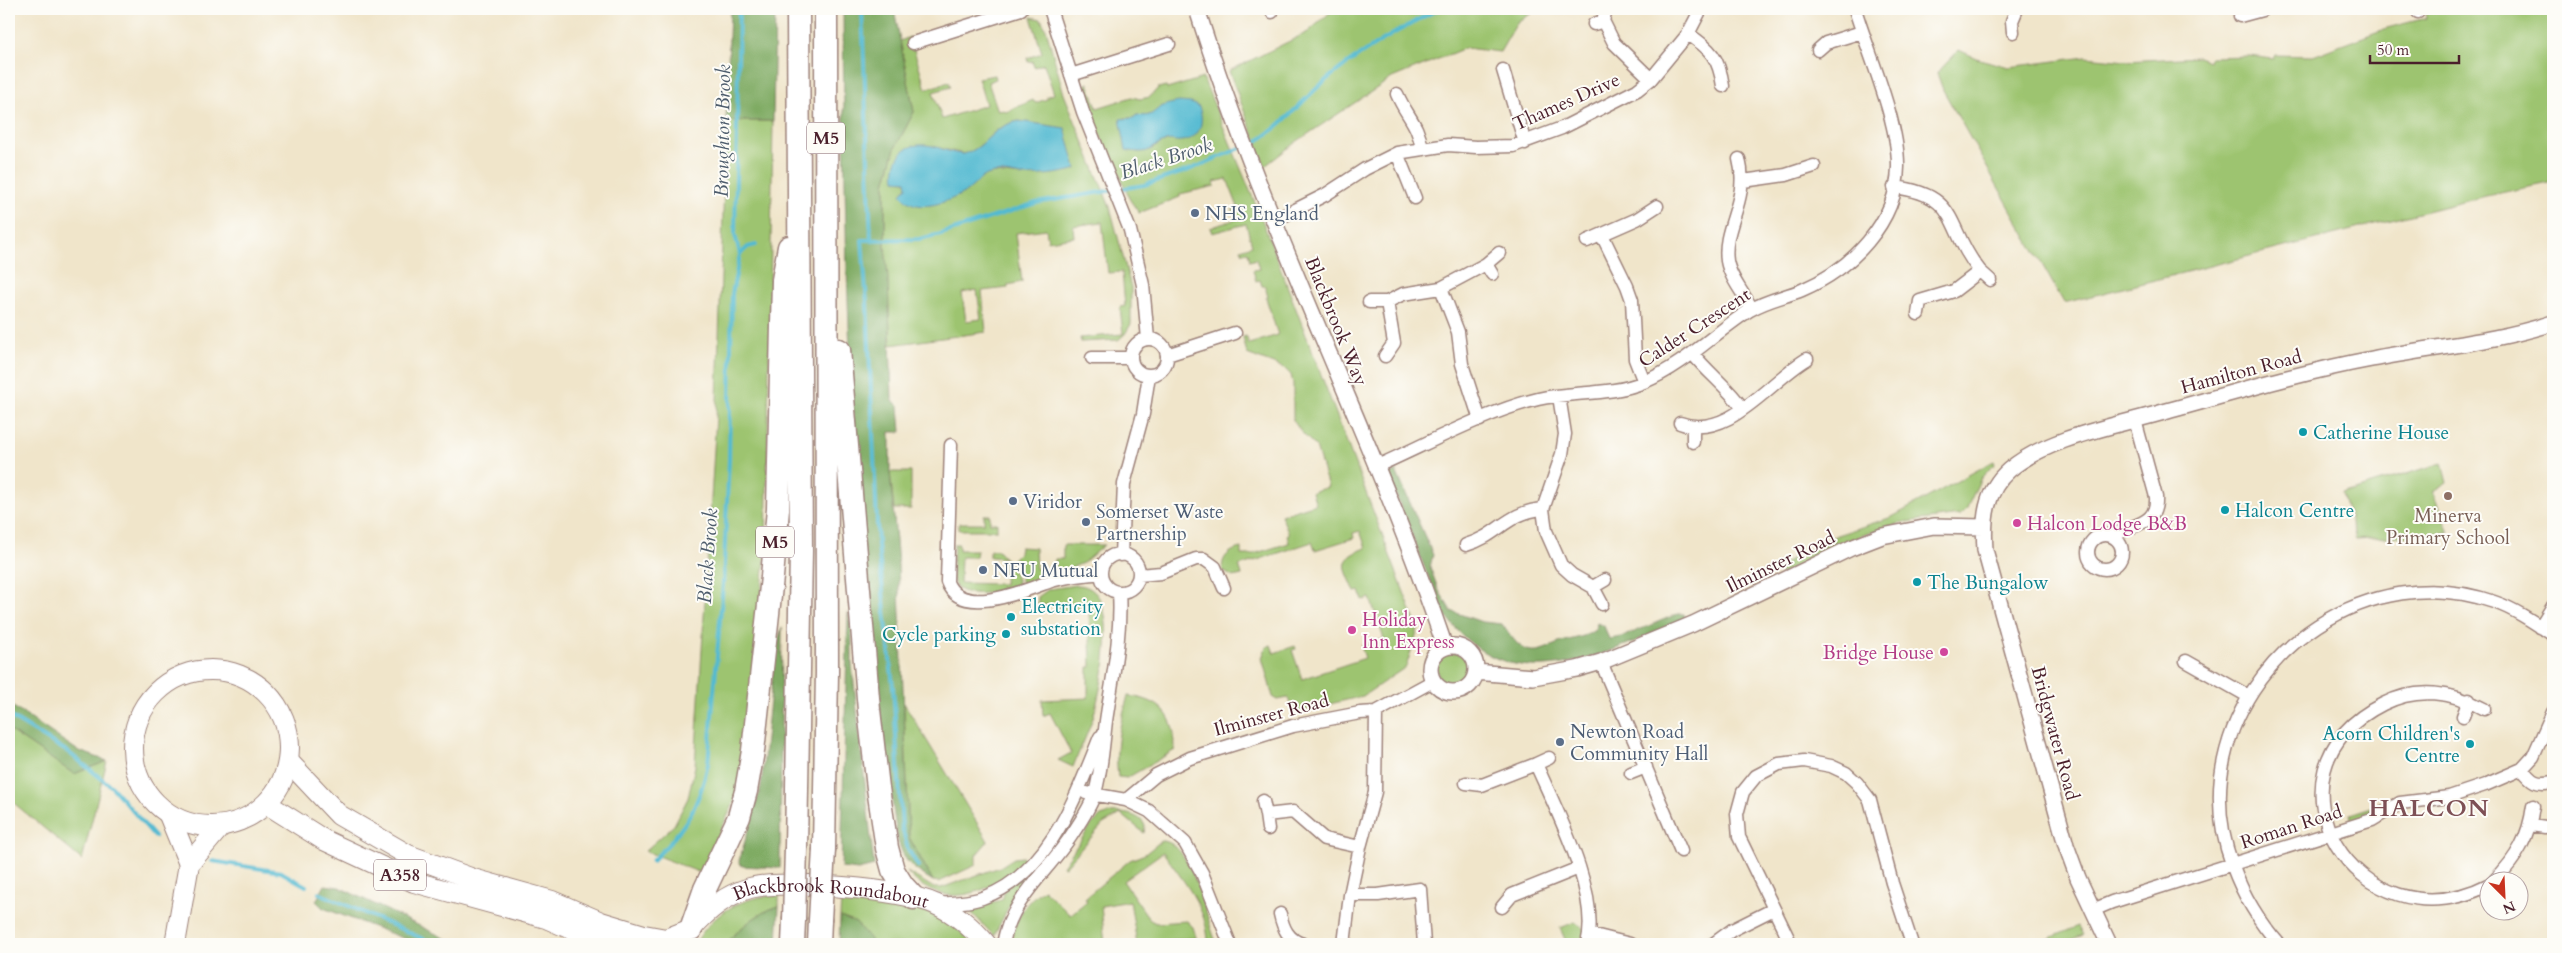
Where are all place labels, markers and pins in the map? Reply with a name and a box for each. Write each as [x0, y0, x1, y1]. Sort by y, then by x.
place label: NHS England [1205, 201, 1319, 227]
marker: NHS England [1189, 207, 1201, 219]
place label: Catherine House [2313, 420, 2449, 446]
marker: Catherine House [2297, 426, 2309, 438]
place label: Viridor [1023, 489, 1082, 515]
marker: Minerva Primary School [2442, 490, 2454, 502]
marker: Viridor [1007, 495, 1019, 507]
place label: Halcon Centre [2235, 498, 2354, 524]
place label: Somerset Waste Partnership [1096, 499, 1224, 547]
place label: Minerva Primary School [2386, 503, 2510, 551]
marker: Halcon Centre [2219, 504, 2231, 516]
place label: Halcon Lodge B&B [2027, 511, 2187, 537]
marker: Somerset Waste Partnership [1080, 516, 1092, 528]
marker: Halcon Lodge B&B [2011, 517, 2023, 529]
place label: NFU Mutual [993, 558, 1099, 584]
marker: NFU Mutual [977, 564, 989, 576]
place label: The Bungalow [1927, 570, 2048, 596]
marker: The Bungalow [1911, 576, 1923, 588]
place label: Electricity substation [1021, 594, 1103, 642]
place label: Holiday Inn Express [1362, 607, 1455, 655]
marker: Electricity substation [1005, 611, 1017, 623]
place label: Cycle parking [882, 622, 996, 648]
marker: Holiday Inn Express [1346, 624, 1358, 636]
marker: Cycle parking [1000, 628, 1012, 640]
place label: Bridge House [1823, 640, 1934, 666]
marker: Bridge House [1938, 646, 1950, 658]
place label: Newton Road Community Hall [1570, 719, 1709, 767]
place label: Acorn Children's Centre [2322, 721, 2460, 769]
marker: Newton Road Community Hall [1554, 736, 1566, 748]
marker: Acorn Children's Centre [2464, 738, 2476, 750]

